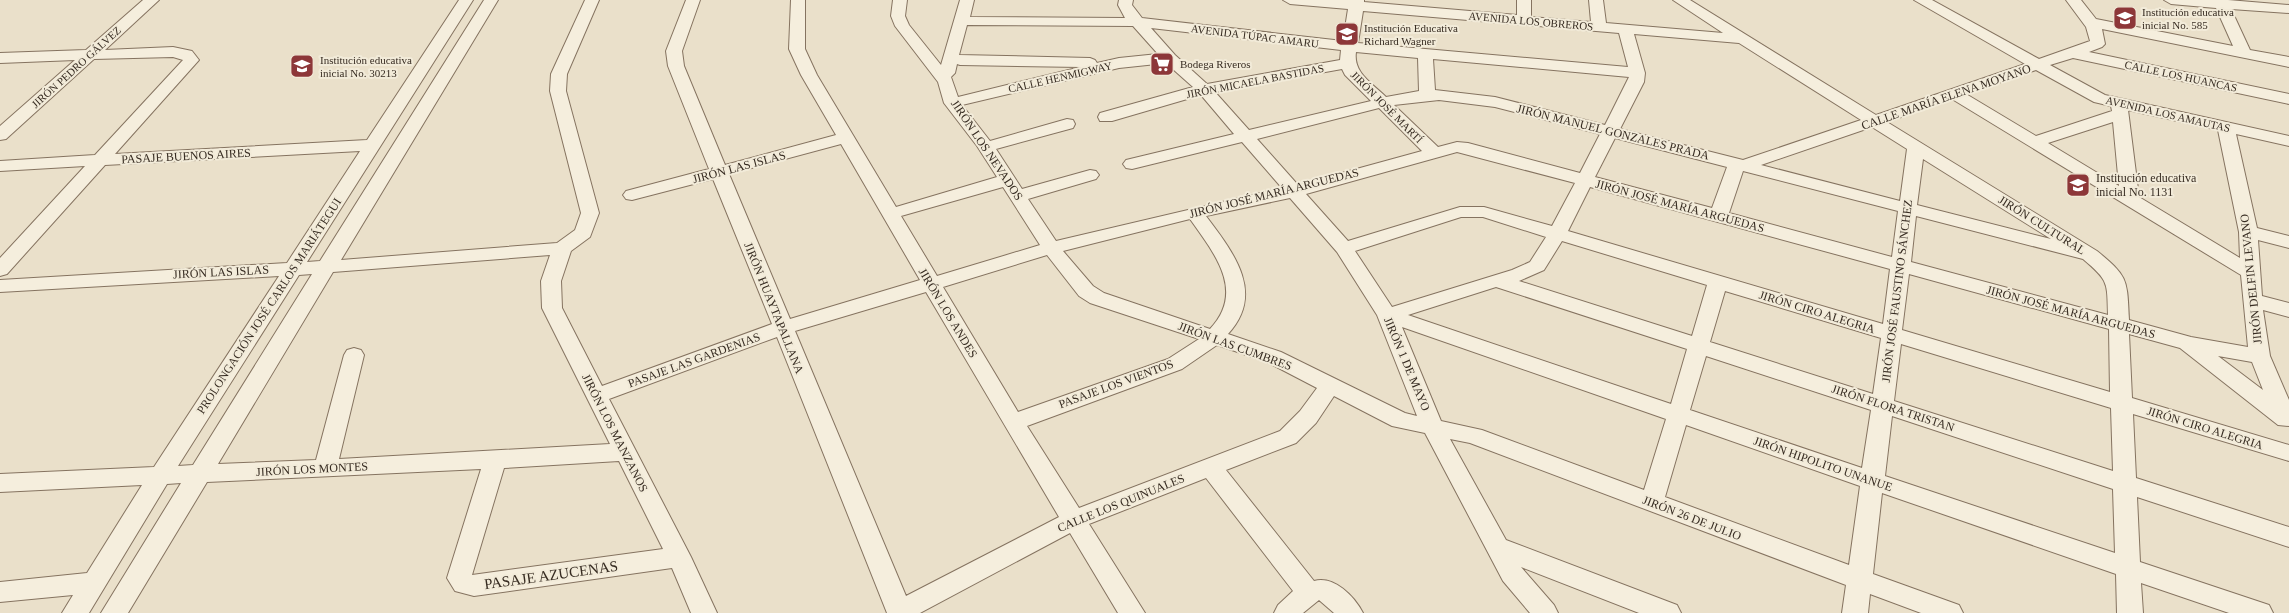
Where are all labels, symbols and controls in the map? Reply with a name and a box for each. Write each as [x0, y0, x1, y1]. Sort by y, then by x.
school or university icon: Institución educativa inicial No. 585 [2112, 5, 2138, 31]
place label: Institución educativa inicial No. 585 [2142, 6, 2234, 31]
street label: AVENIDA LOS OBREROS [1468, 10, 1594, 32]
school or university icon: Institución Educativa Richard Wagner [1334, 21, 1360, 47]
street label: AVENIDA TÚPAC AMARU [1190, 22, 1320, 50]
place label: Institución Educativa Richard Wagner [1364, 22, 1458, 47]
street label: JIRÓN PEDRO GÁLVEZ [29, 24, 123, 110]
supermarket icon: Bodega Riveros [1149, 51, 1175, 77]
school or university icon: Institución educativa inicial No. 30213 [289, 53, 315, 79]
place label: Institución educativa inicial No. 30213 [320, 54, 412, 79]
place label: Bodega Riveros [1180, 58, 1251, 70]
street label: CALLE LOS HUANCAS [2124, 58, 2238, 94]
street label: CALLE HENMIGWAY [1007, 59, 1113, 95]
street label: CALLE MARÍA ELENA MOYANO [1859, 61, 2033, 133]
street label: JIRÓN MICAELA BASTIDAS [1185, 62, 1325, 100]
street label: JIRÓN JOSÉ MARTÍ [1349, 69, 1426, 146]
street label: AVENIDA LOS AMAUTAS [2105, 94, 2231, 134]
street label: JIRÓN LOS NEVADOS [948, 97, 1026, 203]
street label: JIRÓN MANUEL GONZALES PRADA [1515, 101, 1711, 163]
street label: PASAJE BUENOS AIRES [121, 146, 251, 166]
street label: JIRÓN LAS ISLAS [691, 148, 787, 186]
street label: JIRÓN JOSÉ MARÍA ARGUEDAS [1188, 165, 1360, 221]
place label: Institución educativa inicial No. 1131 [2096, 171, 2197, 199]
school or university icon: Institución educativa inicial No. 1131 [2065, 172, 2091, 198]
street label: JIRÓN JOSÉ MARÍA ARGUEDAS [1594, 177, 1766, 235]
street label: JIRÓN CULTURAL [1996, 193, 2088, 257]
street label: PROLONGACIÓN JOSÉ CARLOS MARIÁTEGUI [194, 196, 344, 416]
street label: JIRÓN JOSÉ FAUSTINO SÁNCHEZ [1879, 199, 1915, 383]
street label: JIRÓN DELFIN LEVANO [2237, 213, 2265, 345]
street label: JIRÓN HUAYTAPALLANA [741, 240, 807, 376]
street label: JIRÓN LAS ISLAS [173, 262, 269, 282]
street label: JIRÓN LOS ANDES [916, 266, 980, 360]
street label: JIRÓN JOSÉ MARÍA ARGUEDAS [1985, 283, 2157, 341]
street label: JIRÓN CIRO ALEGRIA [1757, 288, 1877, 336]
street label: JIRÓN 1 DE MAYO [1381, 315, 1433, 413]
street label: JIRÓN LAS CUMBRES [1176, 319, 1294, 373]
street label: PASAJE LAS GARDENIAS [626, 330, 762, 390]
street label: PASAJE LOS VIENTOS [1057, 357, 1175, 411]
street label: JIRÓN LOS MANZANOS [579, 372, 651, 494]
street label: JIRÓN FLORA TRISTAN [1830, 382, 1956, 435]
street label: JIRÓN CIRO ALEGRIA [2145, 404, 2265, 452]
street label: JIRÓN HIPOLITO UNANUE [1752, 434, 1894, 494]
street label: JIRÓN LOS MONTES [256, 459, 368, 479]
street label: CALLE LOS QUINUALES [1055, 471, 1187, 535]
street label: JIRÓN 26 DE JULIO [1641, 493, 1744, 543]
street label: PASAJE AZUCENAS [483, 558, 619, 592]

